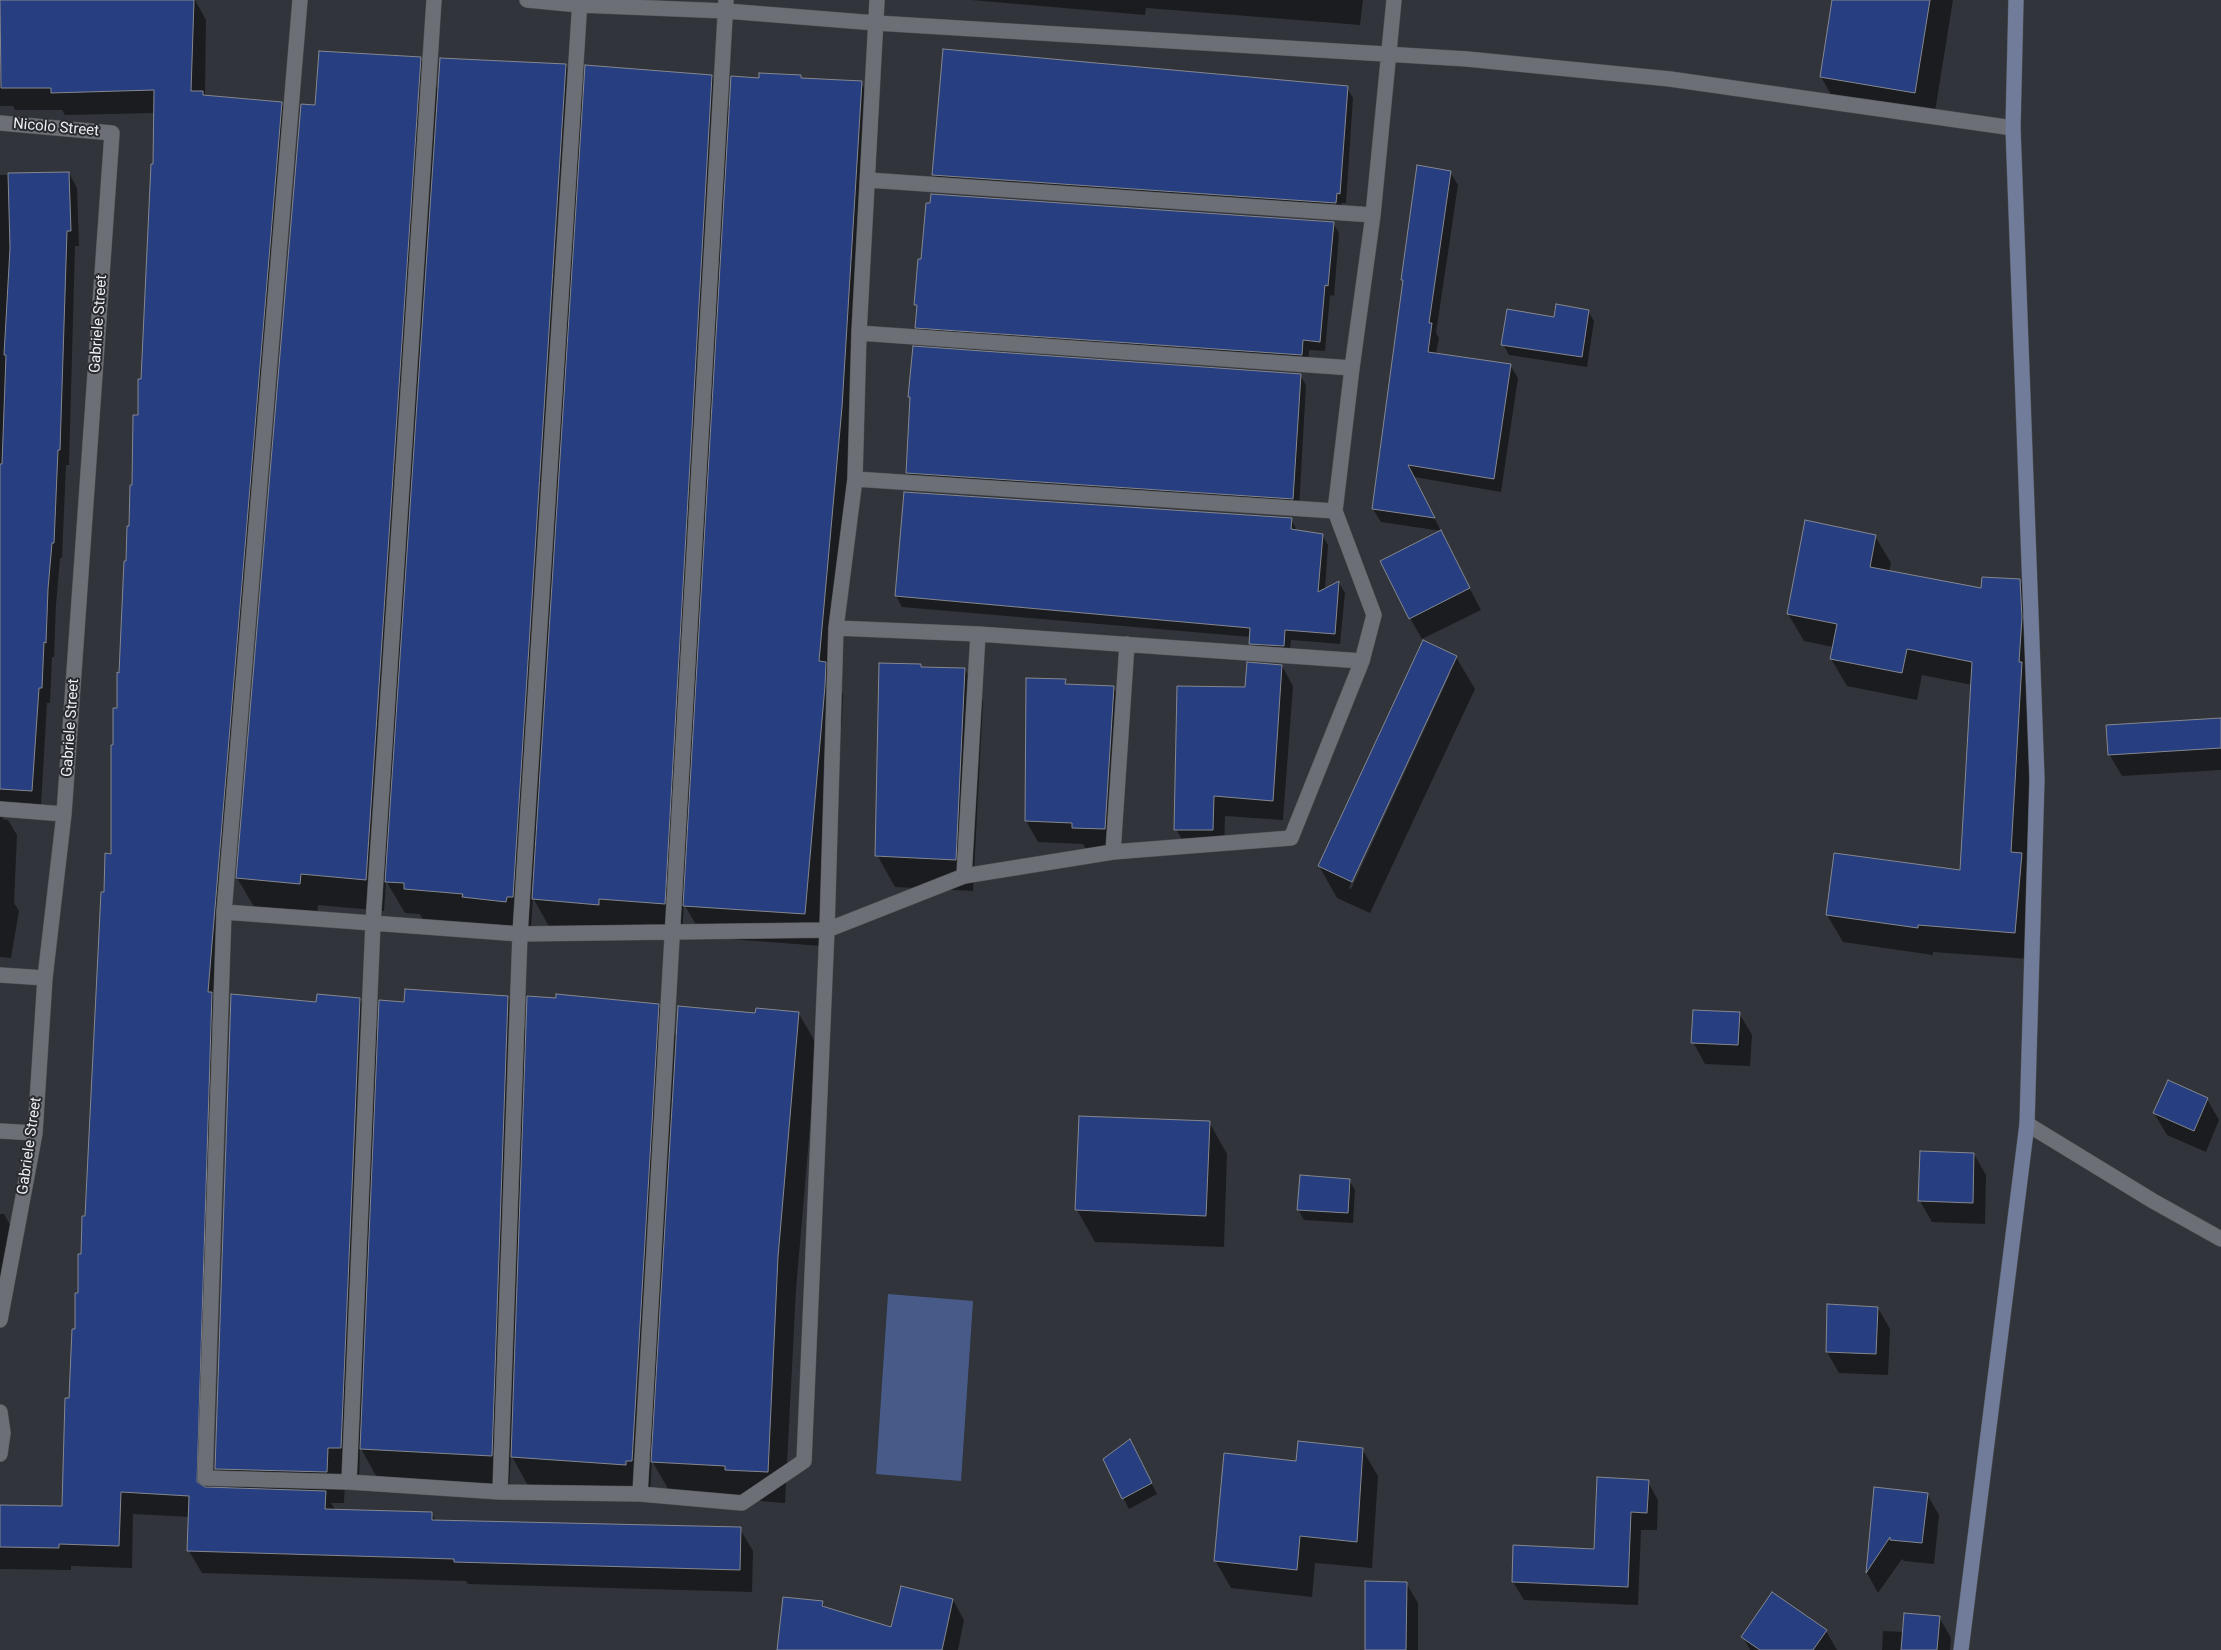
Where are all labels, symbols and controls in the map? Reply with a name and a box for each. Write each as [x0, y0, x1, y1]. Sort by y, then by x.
street label: Nicolo Street [12, 115, 100, 141]
street label: Gabriele Street [87, 274, 111, 374]
street label: Gabriele Street [59, 678, 83, 778]
street label: Gabriele Street [14, 1096, 46, 1196]

